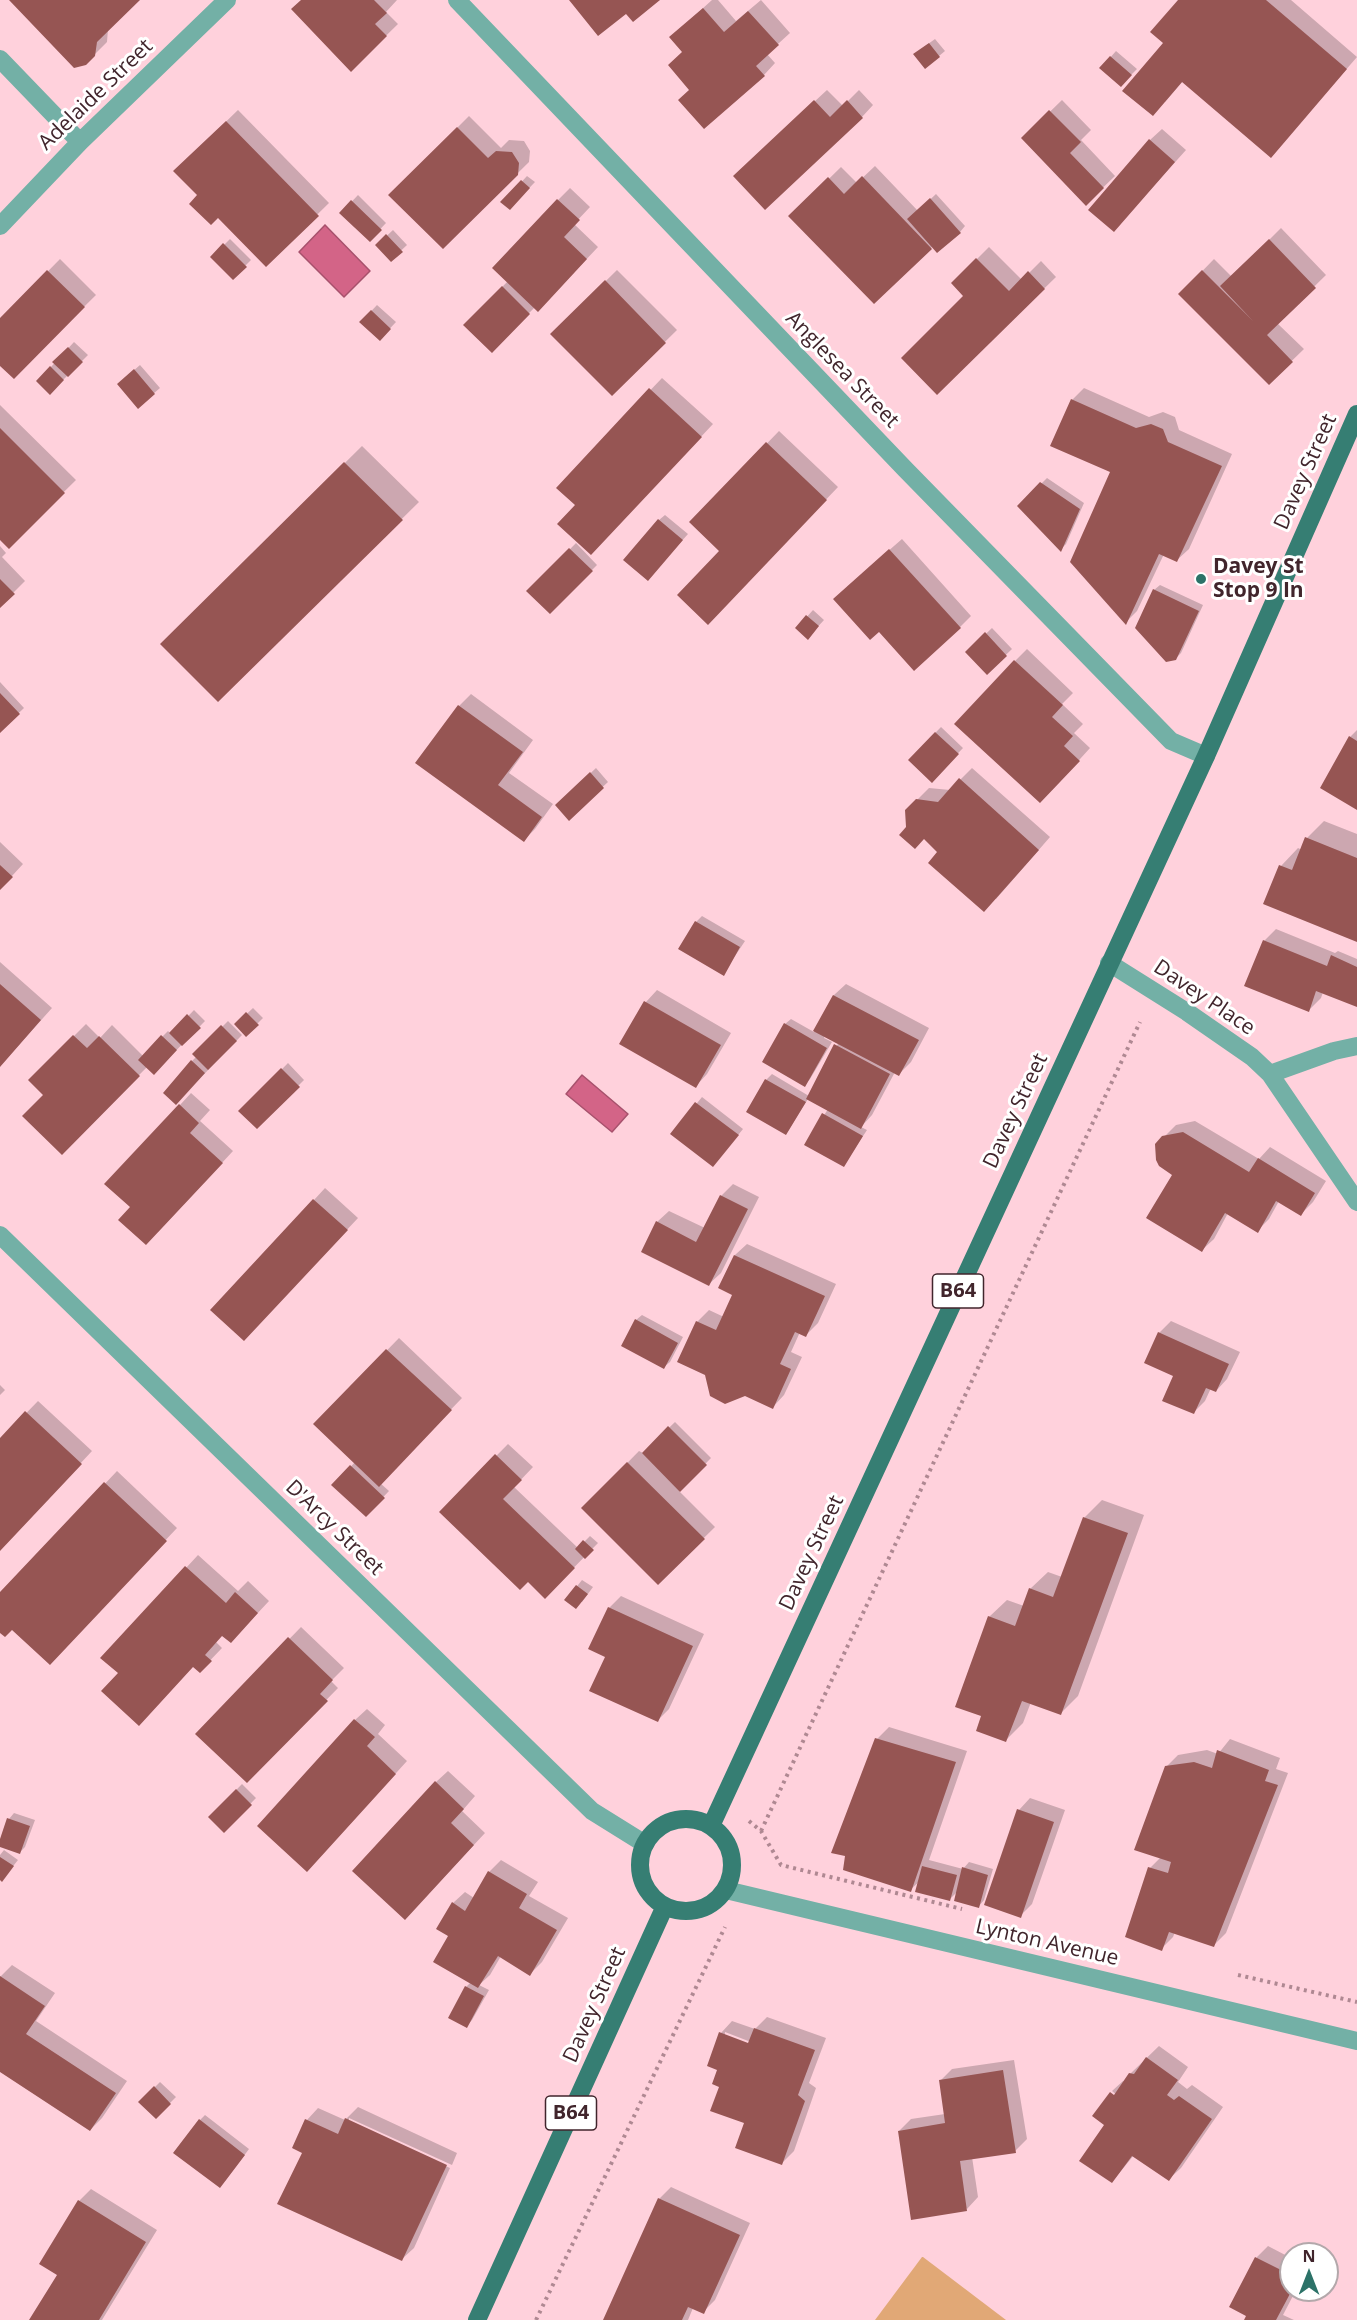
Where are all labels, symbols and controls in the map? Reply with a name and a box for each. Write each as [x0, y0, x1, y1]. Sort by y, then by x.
street label: Adelaide Street [34, 34, 158, 156]
street label: Anglesea Street [780, 306, 904, 434]
street label: Davey Street [1269, 410, 1343, 534]
place label: Davey St Stop 9 In [1213, 554, 1304, 604]
marker: Davey St Stop 9 In [1194, 572, 1208, 586]
street label: Davey Place [1149, 955, 1259, 1041]
street label: Davey Street [978, 1050, 1054, 1172]
road number: B64 [932, 1274, 984, 1308]
street label: D'Arcy Street [280, 1475, 388, 1581]
street label: Davey Street [774, 1492, 850, 1614]
street label: Lynton Avenue [973, 1914, 1121, 1972]
street label: Davey Street [558, 1943, 632, 2067]
road number: B64 [546, 2096, 596, 2130]
north arrow [1279, 2242, 1339, 2302]
text: N [1302, 2245, 1316, 2267]

